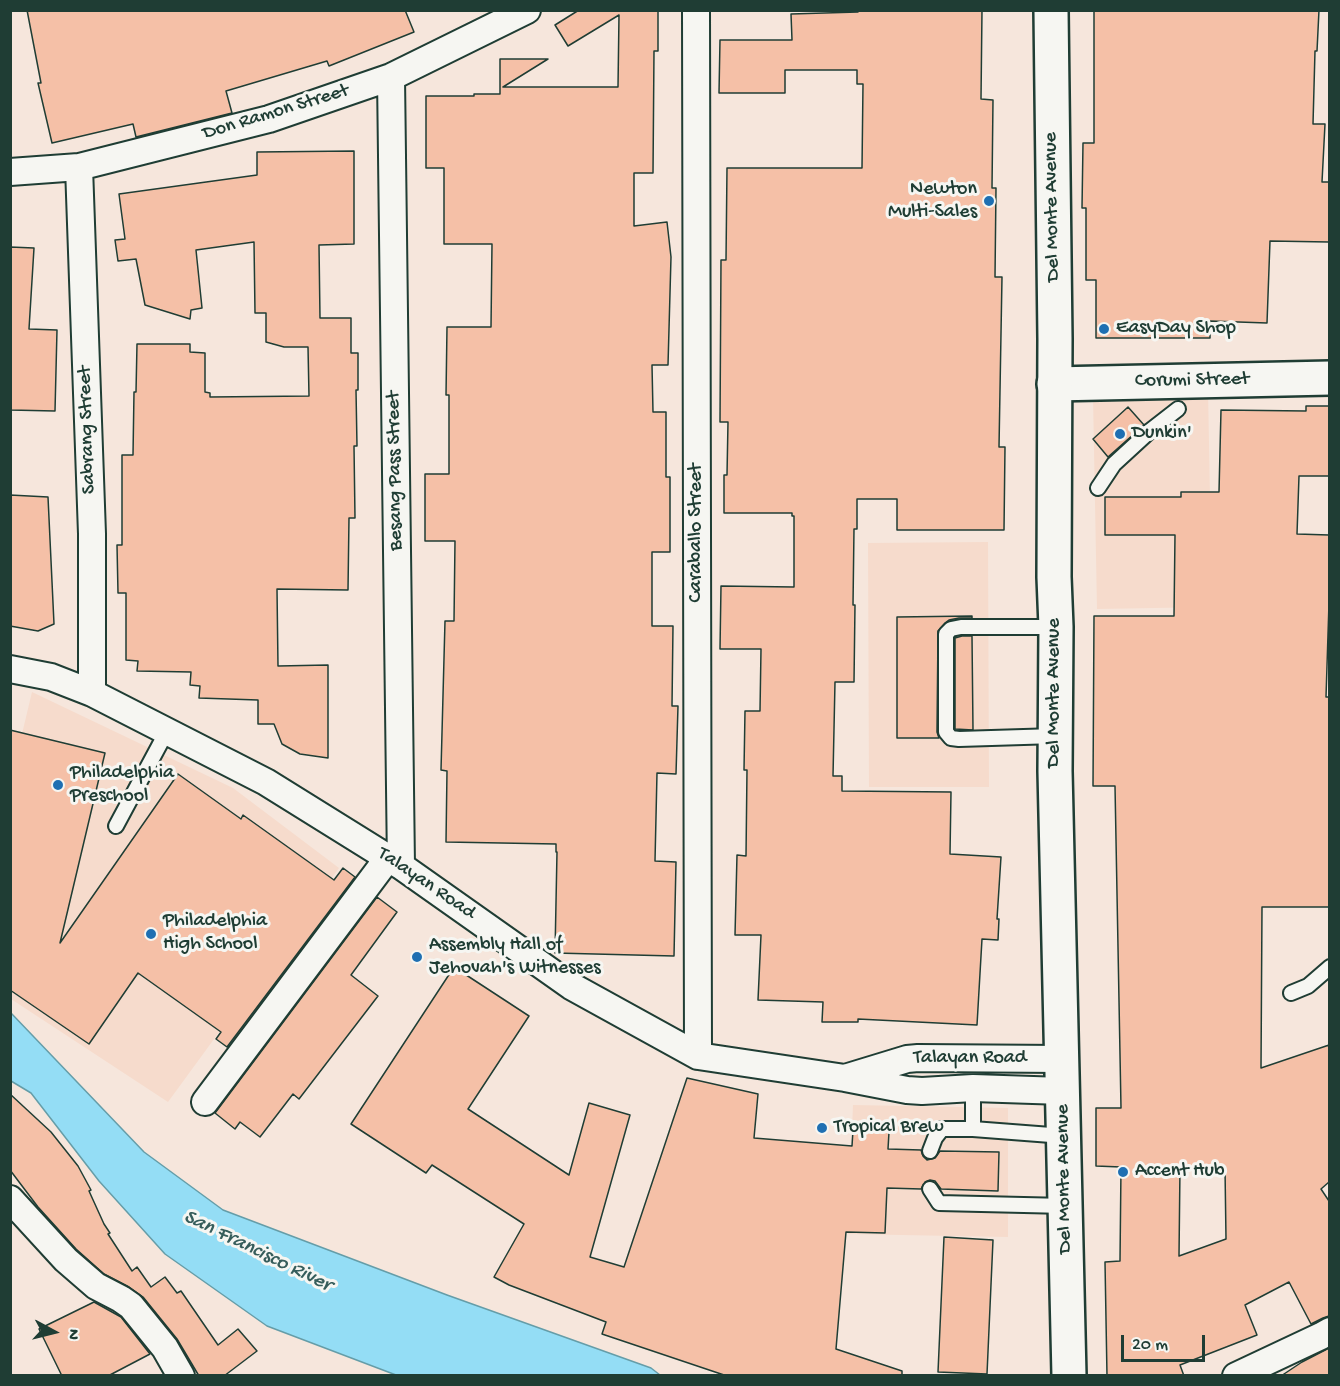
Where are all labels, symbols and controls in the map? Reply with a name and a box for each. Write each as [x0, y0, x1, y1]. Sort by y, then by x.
street label: Don Ramon Street [200, 79, 352, 147]
street label: Del Monte Avenue [1040, 132, 1066, 282]
place label: Newton Multi-Sales [888, 178, 977, 225]
marker: Newton Multi-Sales [982, 194, 996, 208]
place label: EasyDay Shop [1116, 317, 1236, 341]
marker: EasyDay Shop [1097, 322, 1111, 336]
street label: Sabrang Street [74, 366, 102, 494]
street label: Corumi Street [1135, 368, 1249, 394]
street label: Besang Pass Street [383, 391, 409, 551]
place label: Dunkin' [1132, 422, 1192, 446]
marker: Dunkin' [1113, 427, 1127, 441]
street label: Caraballo Street [685, 463, 709, 603]
street label: Del Monte Avenue [1043, 618, 1067, 768]
place label: Philadelphia Preschool [70, 762, 174, 809]
marker: Philadelphia Preschool [51, 778, 65, 792]
street label: Talayan Road [372, 842, 480, 926]
place label: Philadelphia High School [163, 910, 267, 957]
marker: Philadelphia High School [144, 927, 158, 941]
place label: Assembly Hall of Jehovah's Witnesses [429, 934, 601, 981]
marker: Assembly Hall of Jehovah's Witnesses [410, 950, 424, 964]
street label: Talayan Road [913, 1047, 1027, 1071]
street label: Del Monte Avenue [1052, 1104, 1078, 1254]
place label: Tropical Brew [834, 1116, 944, 1140]
marker: Tropical Brew [815, 1121, 829, 1135]
place label: Accent Hub [1135, 1160, 1224, 1184]
marker: Accent Hub [1116, 1165, 1130, 1179]
water label: San Francisco River [179, 1205, 335, 1299]
north arrow [24, 1302, 84, 1362]
scale bar [1124, 1323, 1208, 1361]
text: N [62, 1328, 82, 1341]
text: 20 m [1132, 1335, 1168, 1356]

